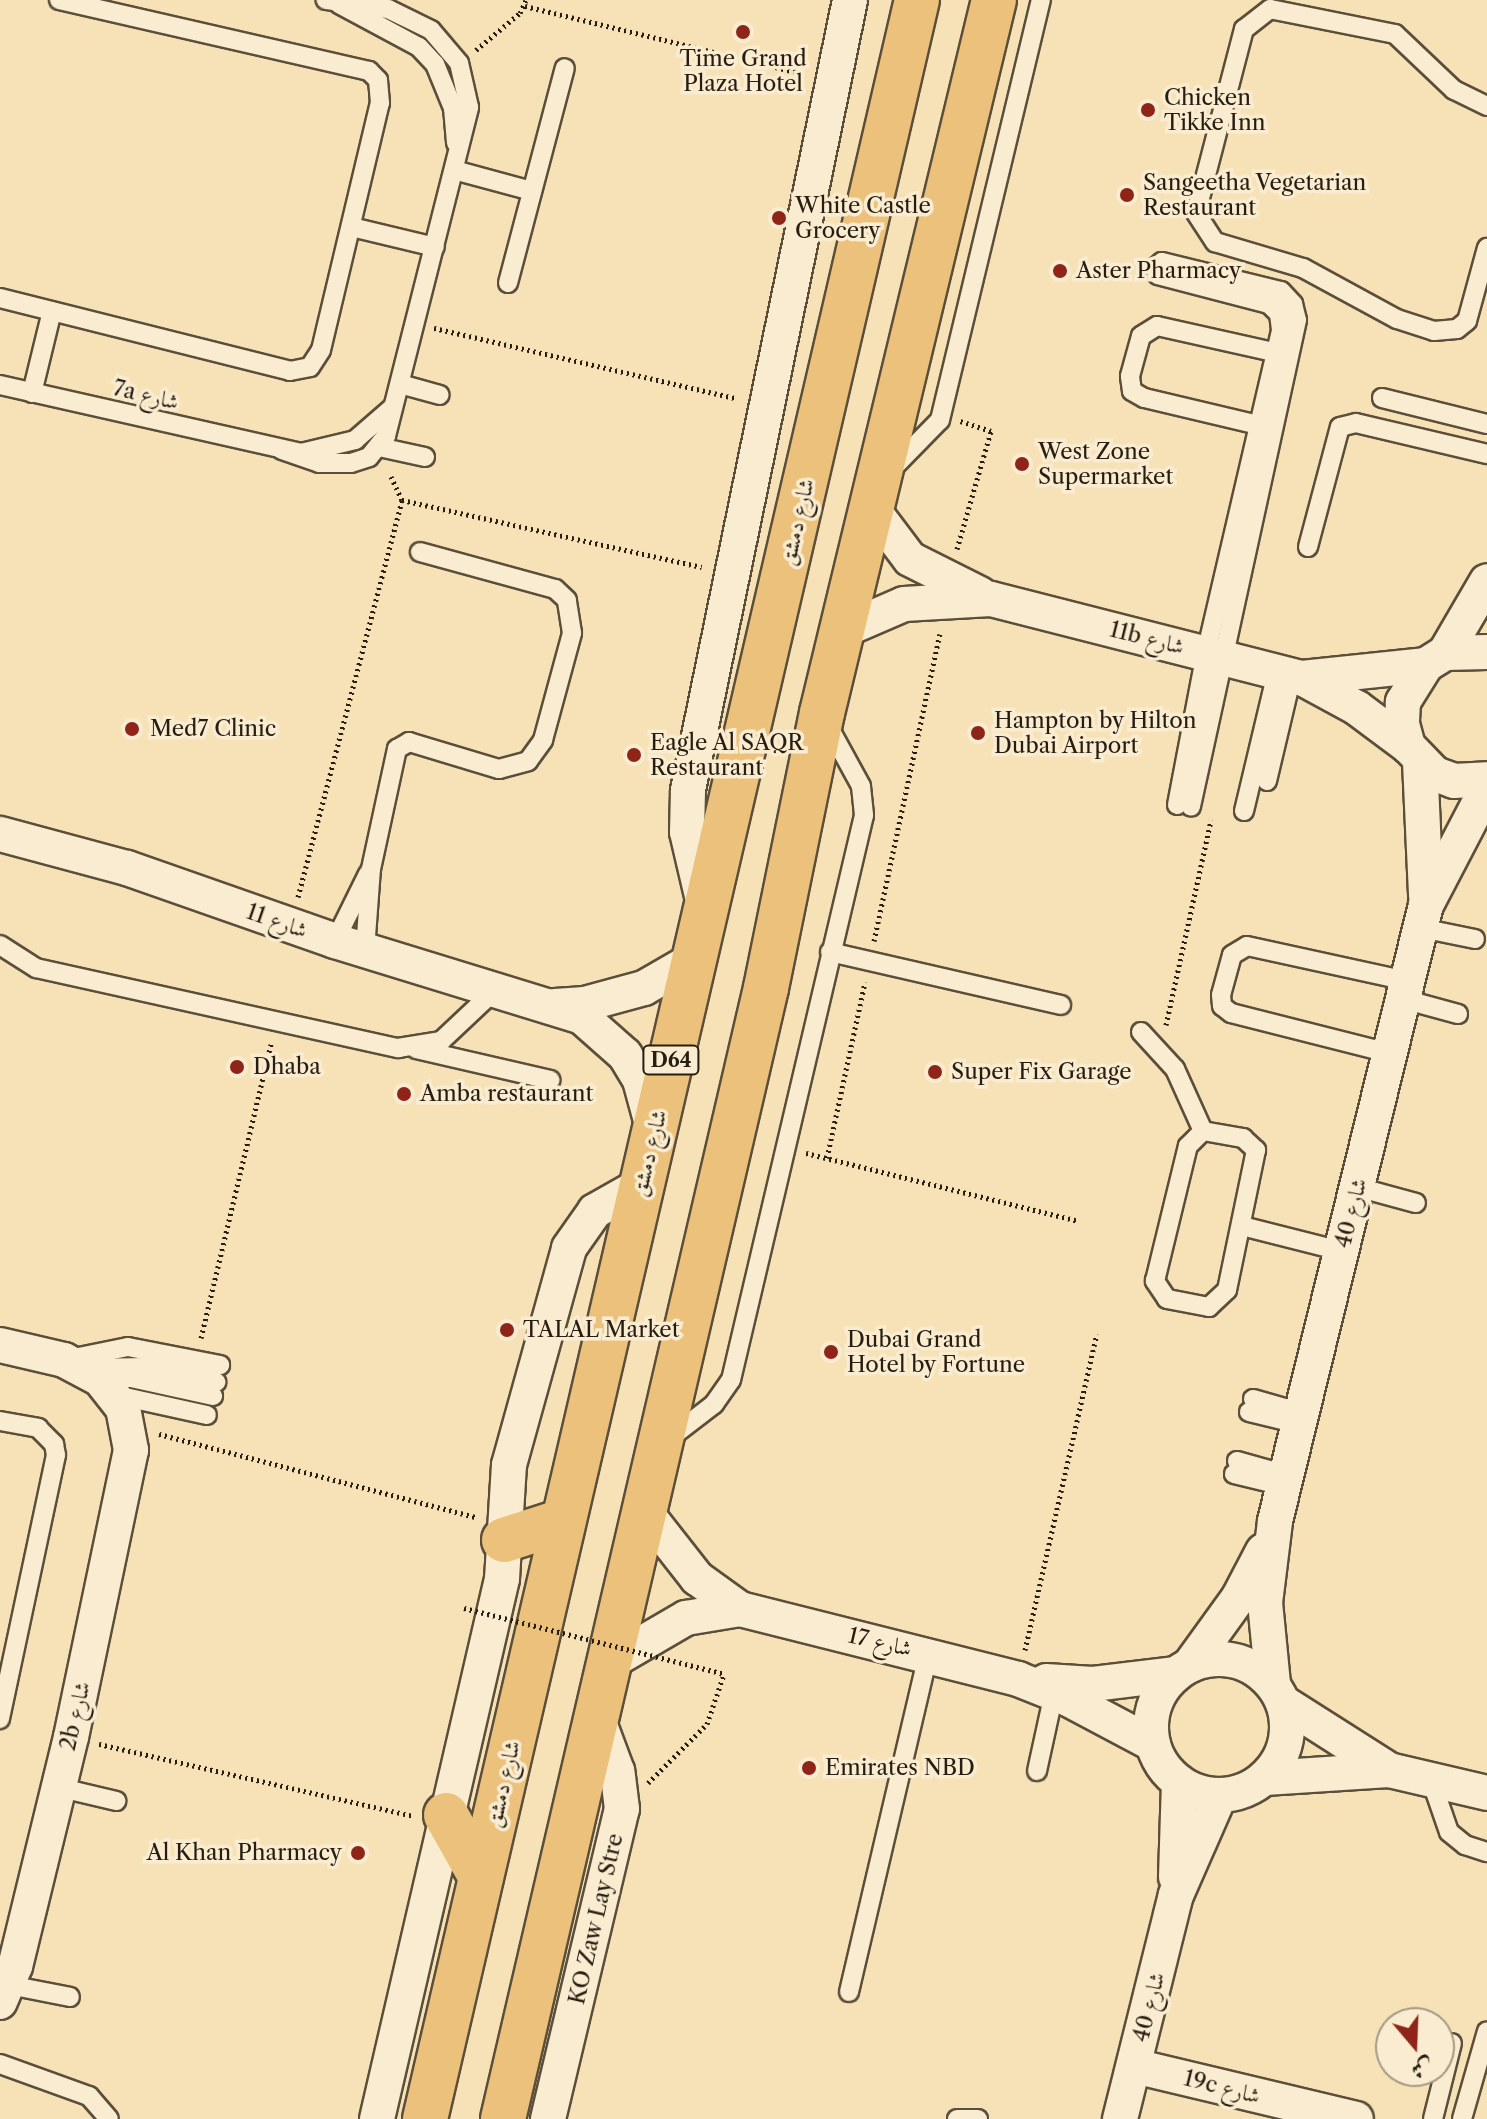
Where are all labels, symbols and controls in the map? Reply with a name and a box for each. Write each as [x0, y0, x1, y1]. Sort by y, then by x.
marker: Time Grand Plaza Hotel [734, 23, 752, 41]
place label: Time Grand Plaza Hotel [679, 45, 807, 96]
place label: Chicken Tikke Inn [1164, 84, 1265, 136]
marker: Chicken Tikke Inn [1139, 101, 1157, 119]
place label: Sangeetha Vegetarian Restaurant [1143, 169, 1367, 220]
marker: Sangeetha Vegetarian Restaurant [1118, 186, 1136, 204]
place label: White Castle Grocery [795, 192, 931, 244]
marker: White Castle Grocery [770, 209, 788, 227]
place label: Aster Pharmacy [1076, 258, 1242, 284]
marker: Aster Pharmacy [1051, 262, 1069, 280]
street label: 7a شارع [111, 375, 181, 415]
place label: West Zone Supermarket [1038, 438, 1173, 490]
marker: West Zone Supermarket [1013, 455, 1031, 473]
street label: شارع دمشق [774, 476, 820, 568]
street label: 11b شارع [1107, 616, 1187, 660]
place label: Hampton by Hilton Dubai Airport [994, 707, 1197, 758]
place label: Med7 Clinic [150, 716, 276, 742]
marker: Med7 Clinic [121, 718, 143, 740]
marker: Hampton by Hilton Dubai Airport [969, 724, 987, 742]
place label: Eagle Al SAQR Restaurant [650, 729, 804, 780]
marker: Eagle Al SAQR Restaurant [625, 746, 643, 764]
street label: شارع 11 [243, 898, 311, 944]
road number: D64 [641, 1044, 701, 1076]
place label: Dhaba [253, 1054, 321, 1080]
marker: Dhaba [228, 1058, 246, 1076]
place label: Super Fix Garage [951, 1059, 1132, 1085]
marker: Super Fix Garage [926, 1063, 944, 1081]
place label: Amba restaurant [420, 1081, 594, 1107]
marker: Amba restaurant [395, 1085, 413, 1103]
street label: شارع دمشق [626, 1107, 672, 1199]
street label: شارع 40 [1330, 1175, 1372, 1251]
place label: TALAL Market [523, 1317, 680, 1343]
marker: TALAL Market [498, 1321, 516, 1339]
place label: Dubai Grand Hotel by Fortune [847, 1326, 1026, 1378]
marker: Dubai Grand Hotel by Fortune [822, 1343, 840, 1361]
street label: شارع 17 [846, 1622, 914, 1662]
street label: 2b شارع [54, 1679, 96, 1753]
street label: شارع دمشق [480, 1738, 526, 1830]
place label: Emirates NBD [825, 1755, 975, 1781]
marker: Emirates NBD [800, 1759, 818, 1777]
street label: KO Zaw Lay Stre [563, 1830, 629, 2008]
place label: Al Khan Pharmacy [146, 1840, 342, 1866]
marker: Al Khan Pharmacy [349, 1844, 367, 1862]
street label: شارع 40 [1128, 1969, 1170, 2045]
north arrow [1375, 2007, 1455, 2087]
text: ش [1408, 2052, 1437, 2085]
street label: 19c شارع [1181, 2065, 1263, 2109]

